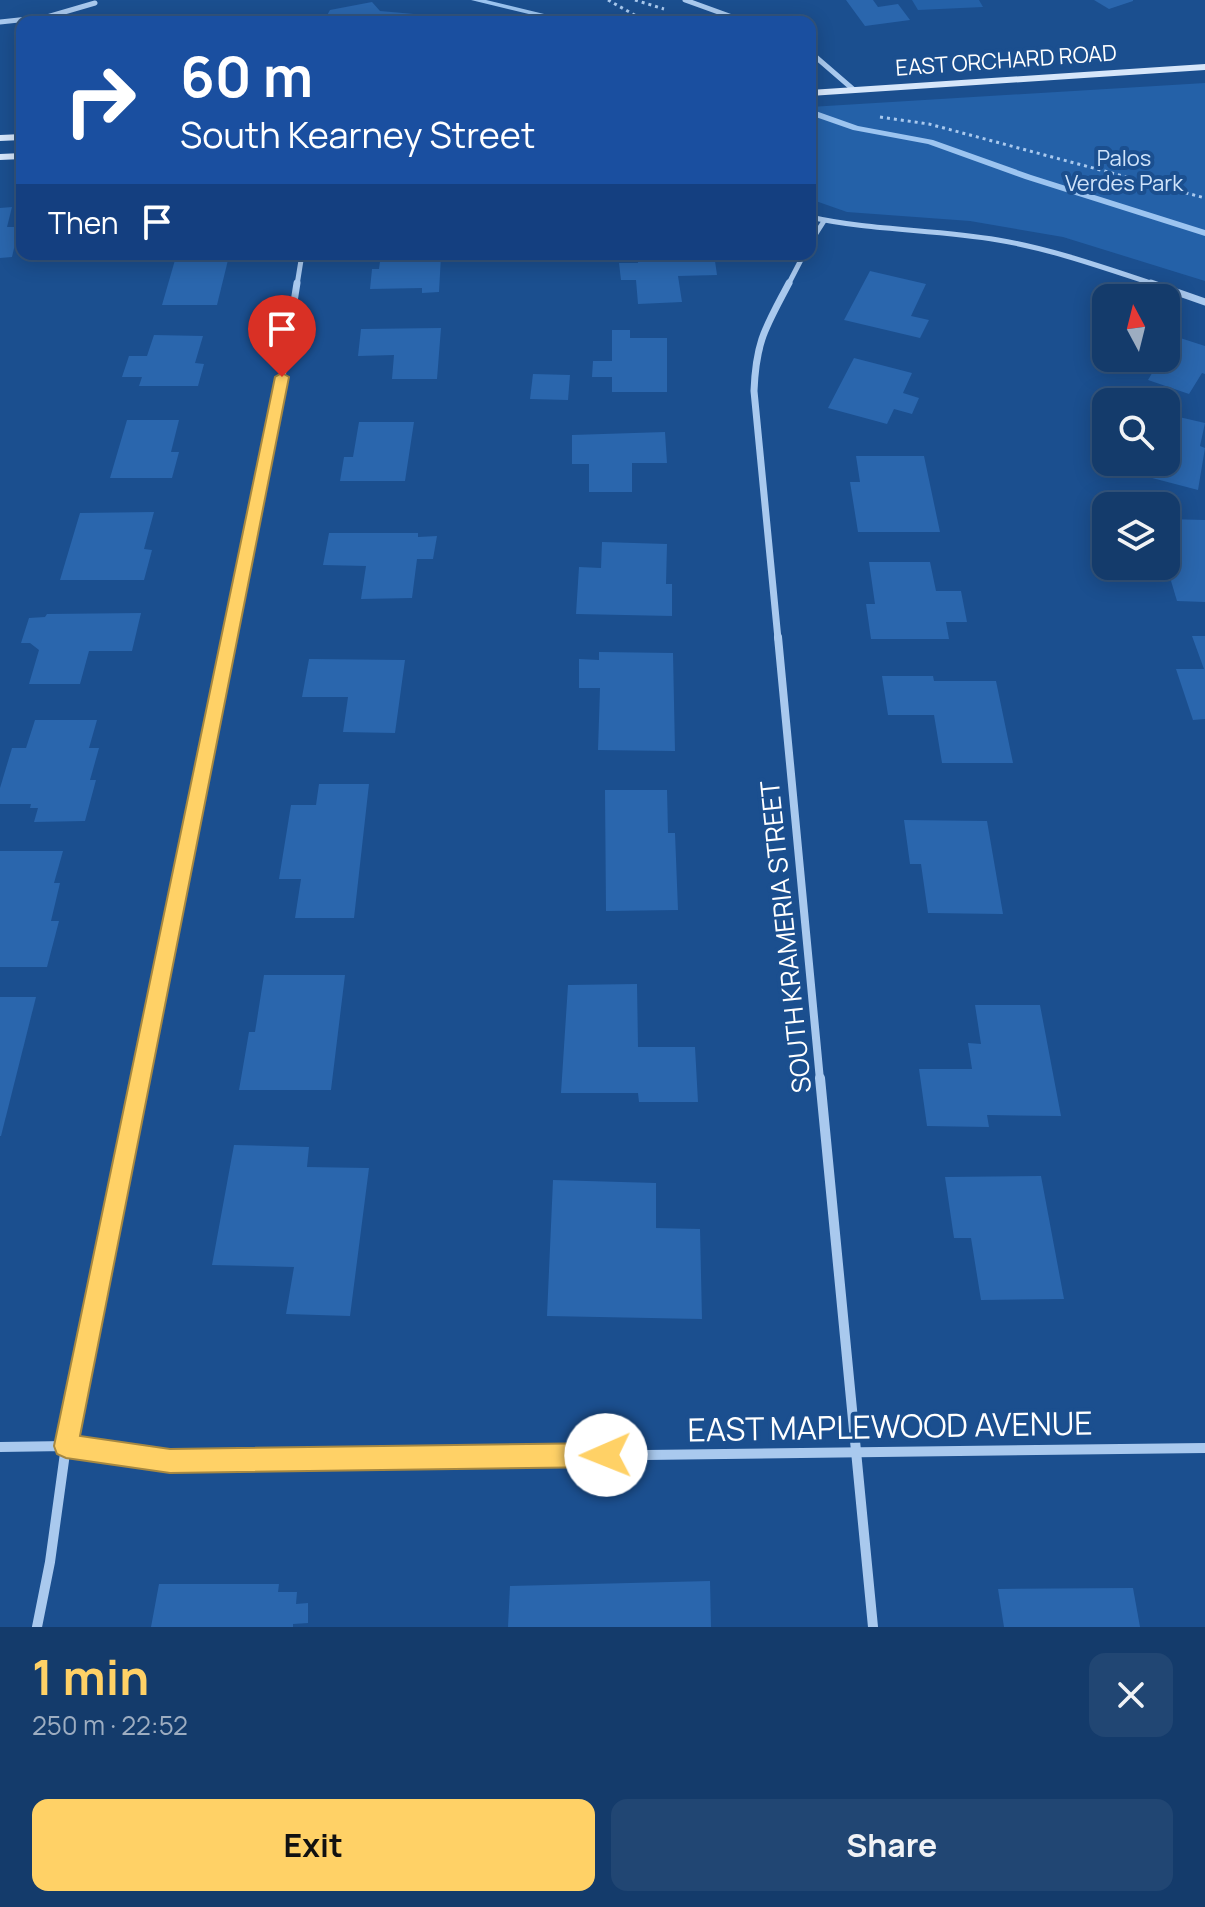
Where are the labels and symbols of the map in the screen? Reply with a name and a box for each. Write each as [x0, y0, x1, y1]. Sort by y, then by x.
street label: EAST ORCHARD ROAD [894, 37, 1118, 83]
park label: Palos Verdes Park [1065, 143, 1184, 198]
north arrow [1092, 284, 1180, 372]
pin [248, 295, 316, 377]
street label: SOUTH KRAMERIA STREET [751, 779, 819, 1095]
street label: EAST MAPLEWOOD AVENUE [687, 1400, 1093, 1452]
position arrow [564, 1413, 648, 1497]

